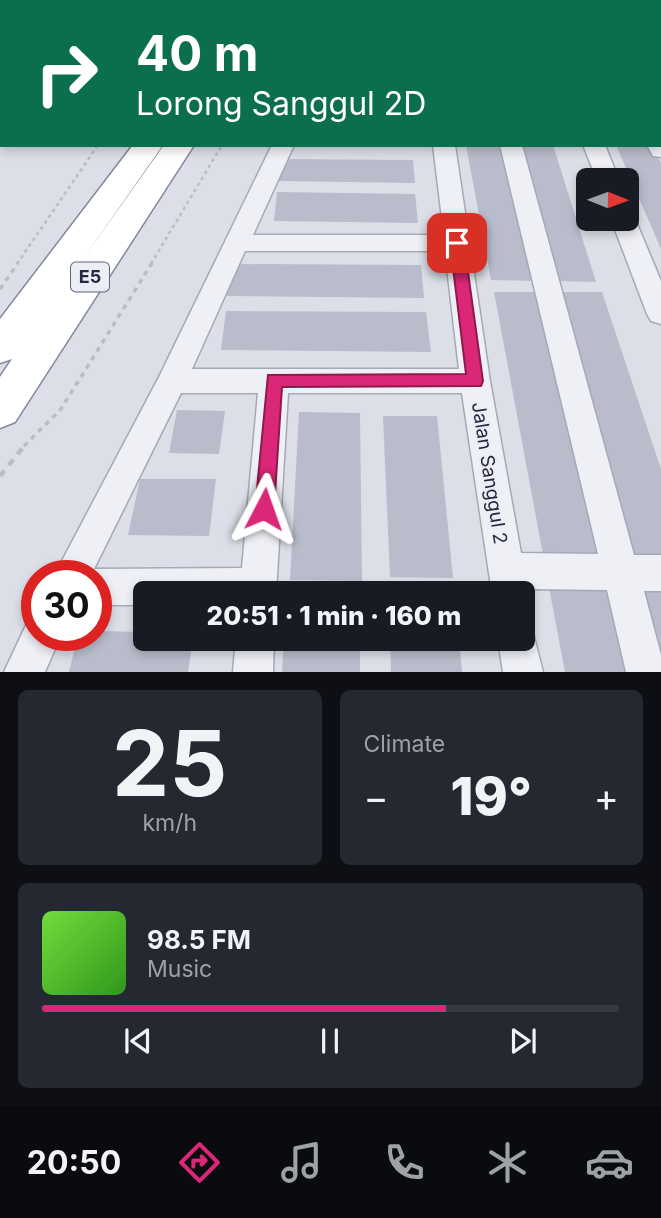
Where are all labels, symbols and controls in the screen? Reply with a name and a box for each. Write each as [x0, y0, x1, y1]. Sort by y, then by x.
text: 40 m [136, 24, 259, 83]
icon: right [21, 28, 112, 119]
text: Lorong Sanggul 2D [136, 84, 426, 123]
north arrow [576, 168, 639, 231]
map controls [576, 168, 639, 231]
pin [427, 213, 487, 273]
icon: arrive [438, 224, 476, 262]
road number: E5 [71, 262, 109, 292]
street label: Jalan Sanggul 2 [467, 400, 512, 546]
position arrow [227, 472, 301, 546]
speed limit sign: 30 [21, 560, 112, 651]
text: 20:51 · 1 min · 160 m [207, 600, 461, 631]
text: 25 [112, 708, 227, 818]
text: Climate [364, 730, 445, 758]
text: 19° [451, 765, 532, 828]
text: − [364, 774, 389, 820]
text: + [594, 774, 619, 820]
text: km/h [142, 809, 197, 837]
text: 98.5 FM [147, 924, 251, 955]
text: Music [147, 955, 212, 983]
icon: previous [119, 1022, 157, 1060]
icon: pause [311, 1022, 349, 1060]
icon: next [504, 1022, 542, 1060]
icon: directions [175, 1138, 224, 1187]
icon: music [277, 1138, 326, 1187]
icon: phone [380, 1138, 429, 1187]
icon: climate [483, 1138, 532, 1187]
icon: car [585, 1138, 634, 1187]
text: 20:50 [27, 1143, 121, 1182]

